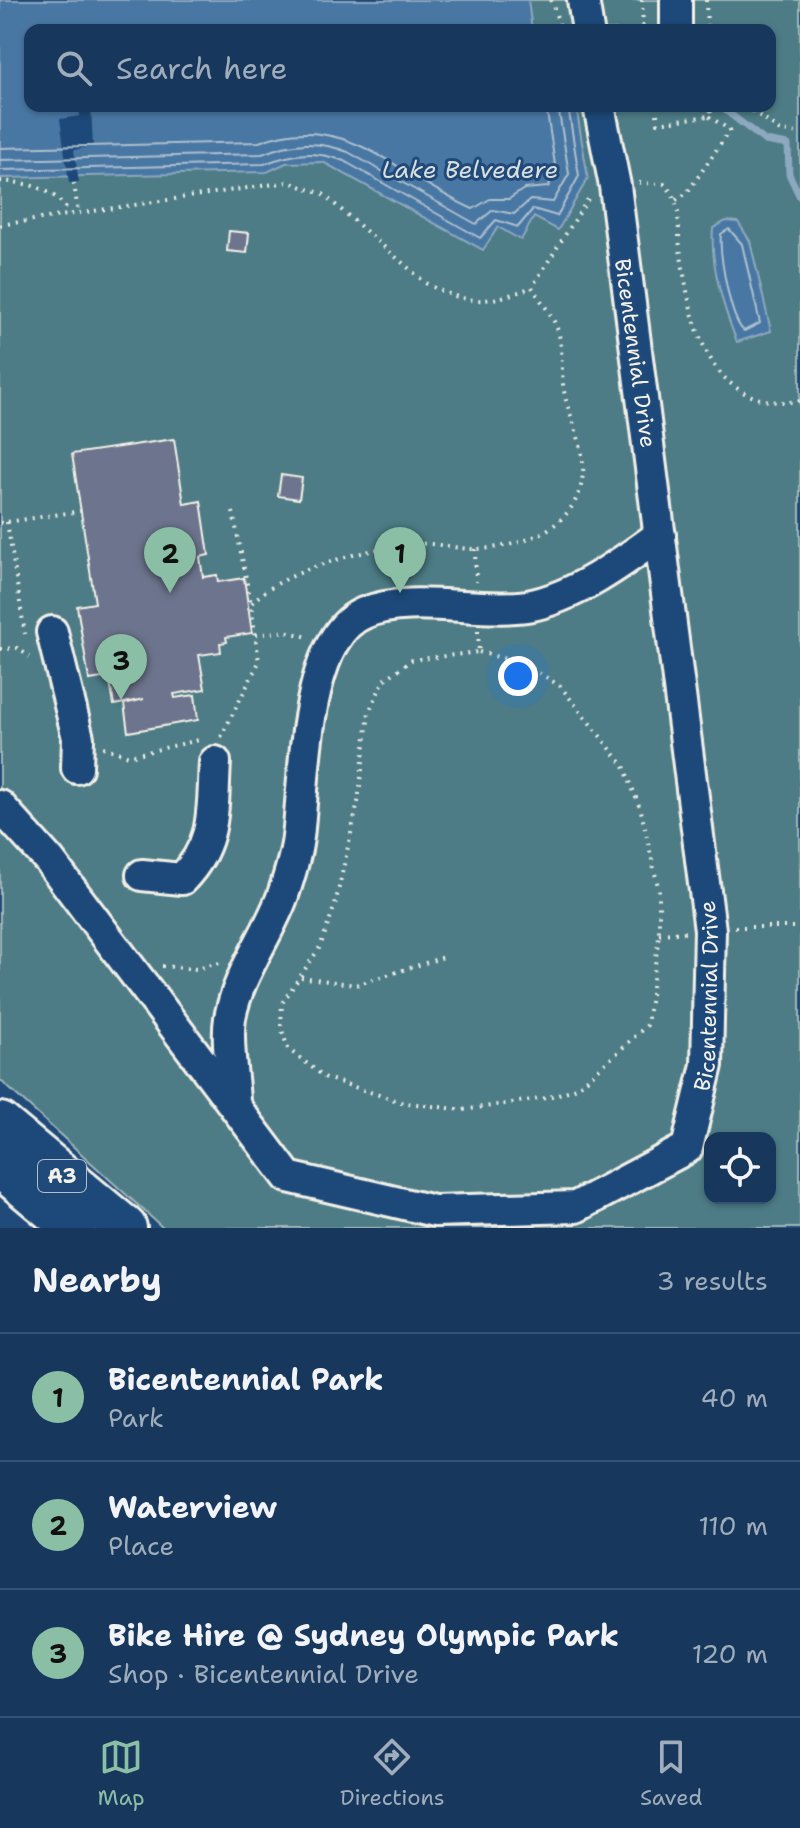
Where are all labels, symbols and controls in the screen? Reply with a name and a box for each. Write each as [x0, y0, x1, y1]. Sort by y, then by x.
search box [24, 24, 776, 112]
icon: search [52, 46, 96, 90]
text: Search here [116, 48, 287, 89]
water label: Lake Belvedere [382, 154, 558, 186]
street label: Bicentennial Drive [608, 257, 663, 450]
pin: 2 [144, 527, 196, 593]
pin: 1 [374, 527, 426, 593]
pin: 3 [95, 634, 147, 700]
your location [498, 656, 538, 696]
street label: Bicentennial Drive [687, 899, 725, 1094]
map controls [704, 1132, 776, 1204]
button: locate [704, 1132, 776, 1204]
road number: A3 [38, 1160, 86, 1192]
text: Nearby [32, 1257, 162, 1303]
text: 3 results [656, 1263, 768, 1298]
text: Bicentennial Park [108, 1359, 384, 1400]
text: 1 [52, 1380, 64, 1415]
text: 40 m [701, 1380, 768, 1415]
text: Park [108, 1400, 164, 1435]
text: Waterview [108, 1487, 277, 1528]
text: 2 [49, 1508, 67, 1543]
text: 110 m [698, 1508, 768, 1543]
text: Place [108, 1528, 174, 1563]
text: Bike Hire @ Sydney Olympic Park [108, 1615, 619, 1656]
text: 3 [49, 1636, 67, 1671]
text: 120 m [692, 1636, 768, 1671]
text: Shop · Bicentennial Drive [108, 1656, 419, 1691]
tab: Map [98, 1735, 145, 1812]
tab: Directions [340, 1735, 445, 1812]
tab: Saved [640, 1735, 702, 1812]

